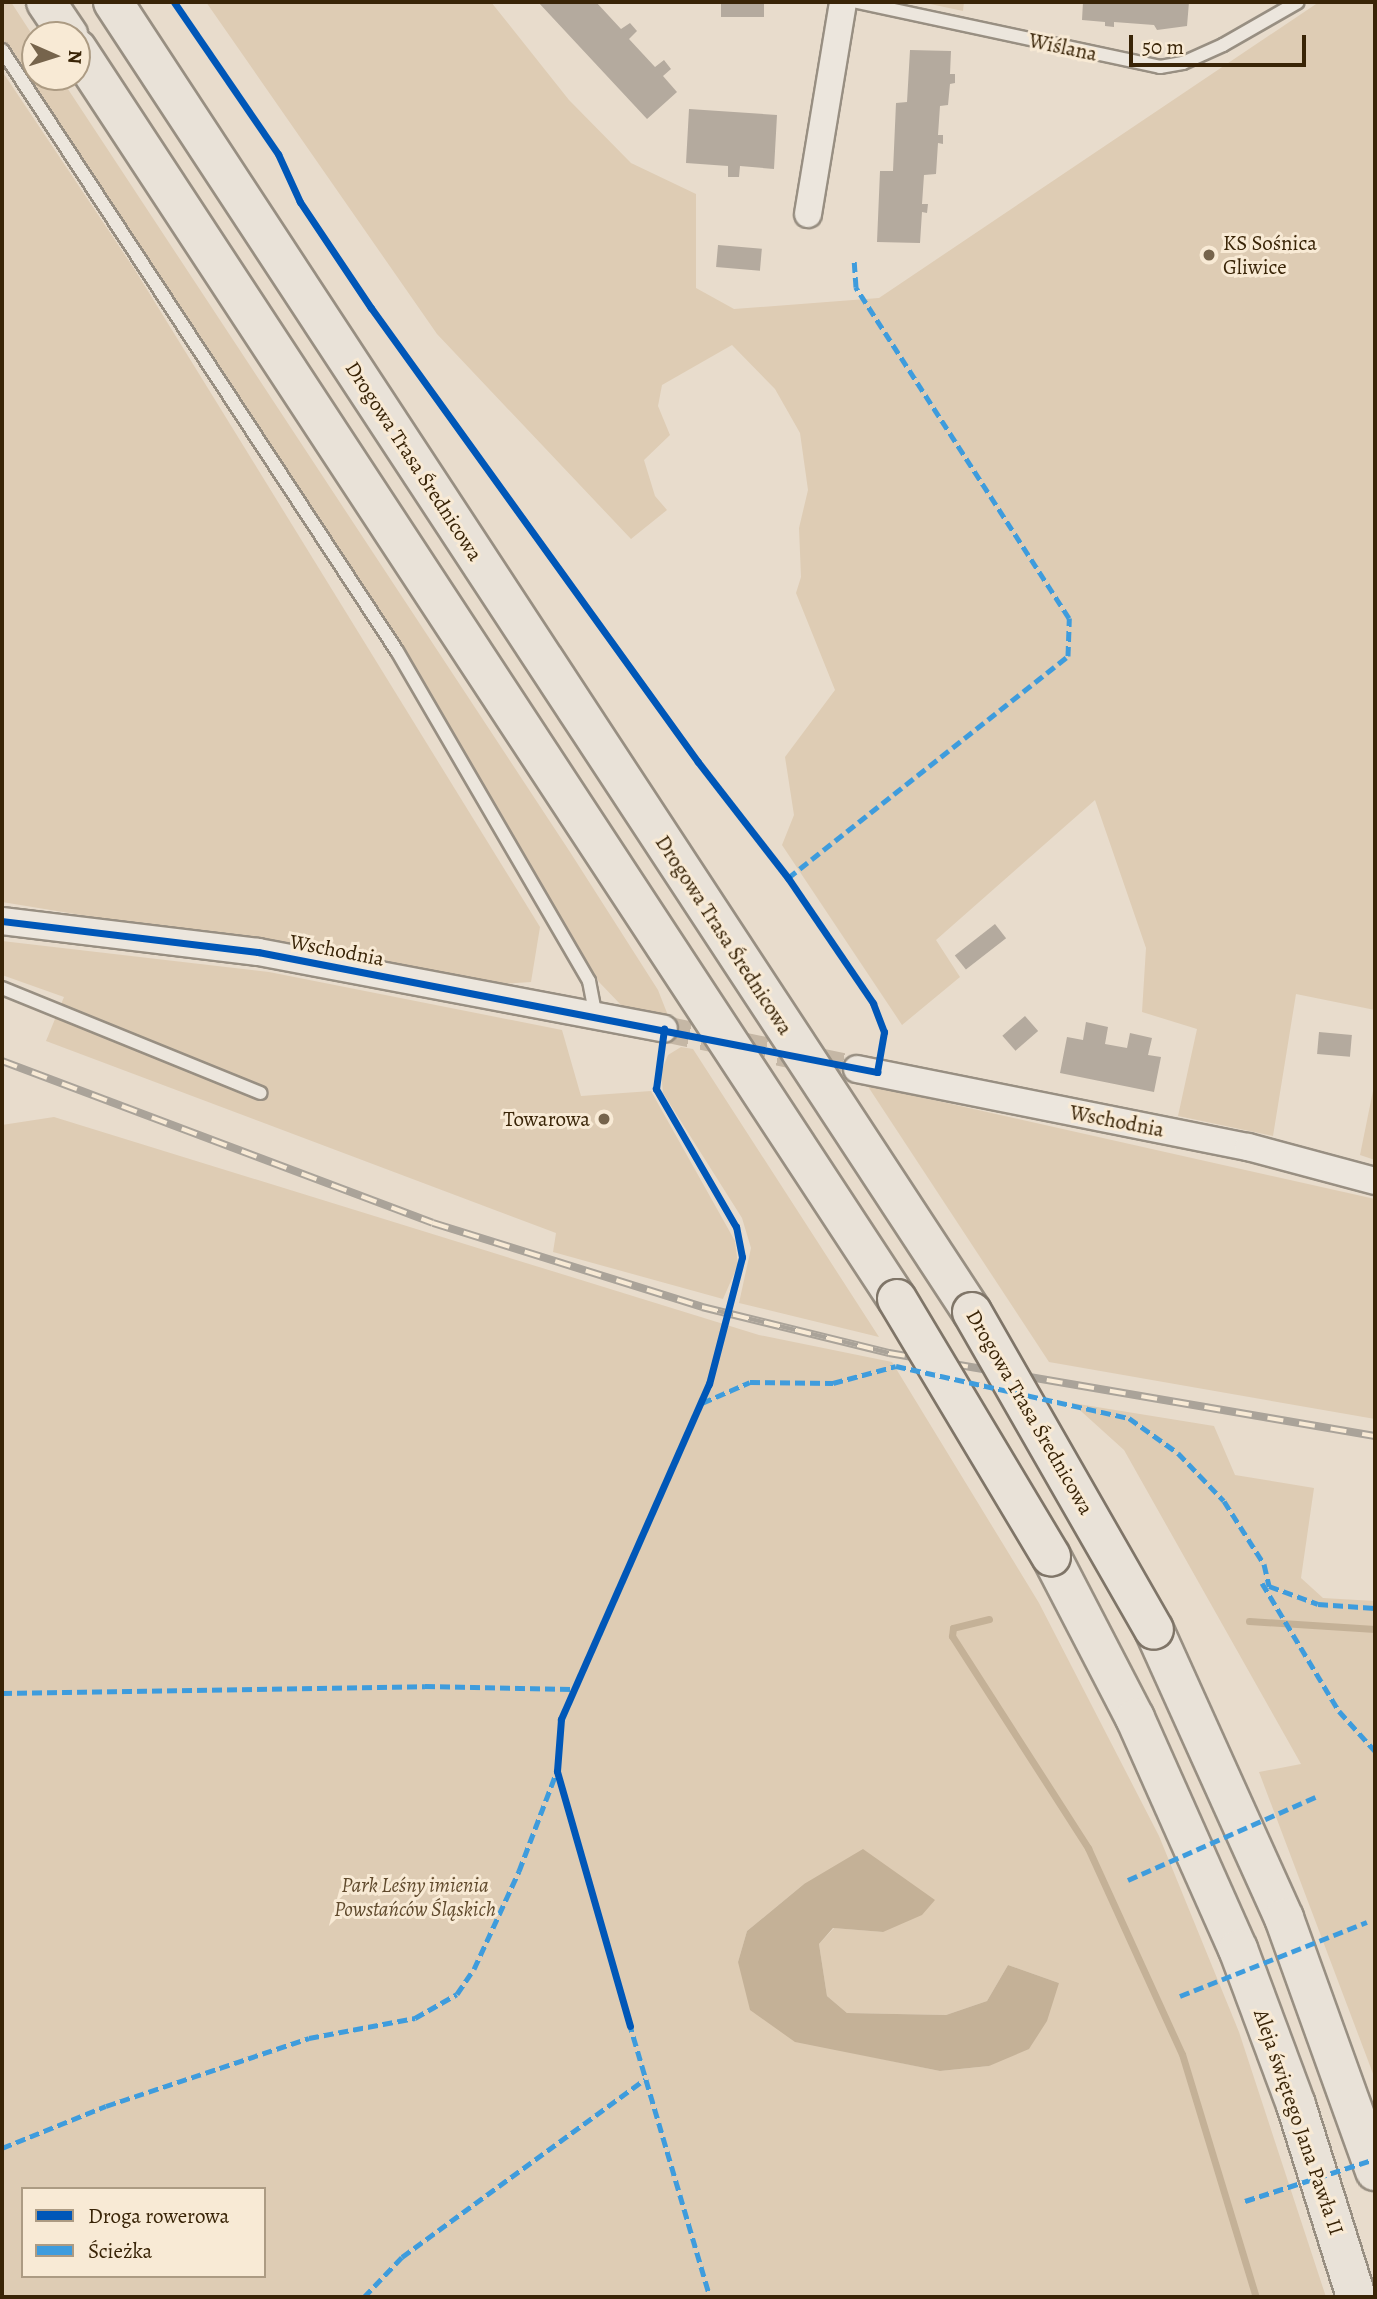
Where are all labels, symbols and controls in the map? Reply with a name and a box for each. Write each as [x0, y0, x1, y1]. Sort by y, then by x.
north arrow [21, 21, 91, 91]
scale bar [1132, 21, 1309, 65]
street label: Wiślana [1026, 27, 1100, 67]
text: 50 m [1142, 33, 1184, 61]
text: N [62, 49, 88, 65]
place label: KS Sośnica Gliwice [1223, 230, 1317, 280]
marker: KS Sośnica Gliwice [1201, 247, 1217, 263]
street label: Drogowa Trasa Średnicowa [340, 357, 488, 565]
street label: Drogowa Trasa Średnicowa [650, 831, 798, 1039]
street label: Wschodnia [288, 929, 386, 971]
street label: Wschodnia [1068, 1100, 1166, 1142]
place label: Towarowa [503, 1106, 590, 1132]
marker: Towarowa [596, 1111, 612, 1127]
street label: Drogowa Trasa Średnicowa [961, 1305, 1099, 1519]
park label: Park Leśny imienia Powstańców Śląskich [334, 1872, 496, 1922]
street label: Aleja świętego Jana Pawła II [1249, 2006, 1349, 2238]
legend [21, 2187, 266, 2278]
text: Droga rowerowa [88, 2202, 229, 2230]
text: Ścieżka [88, 2237, 152, 2265]

